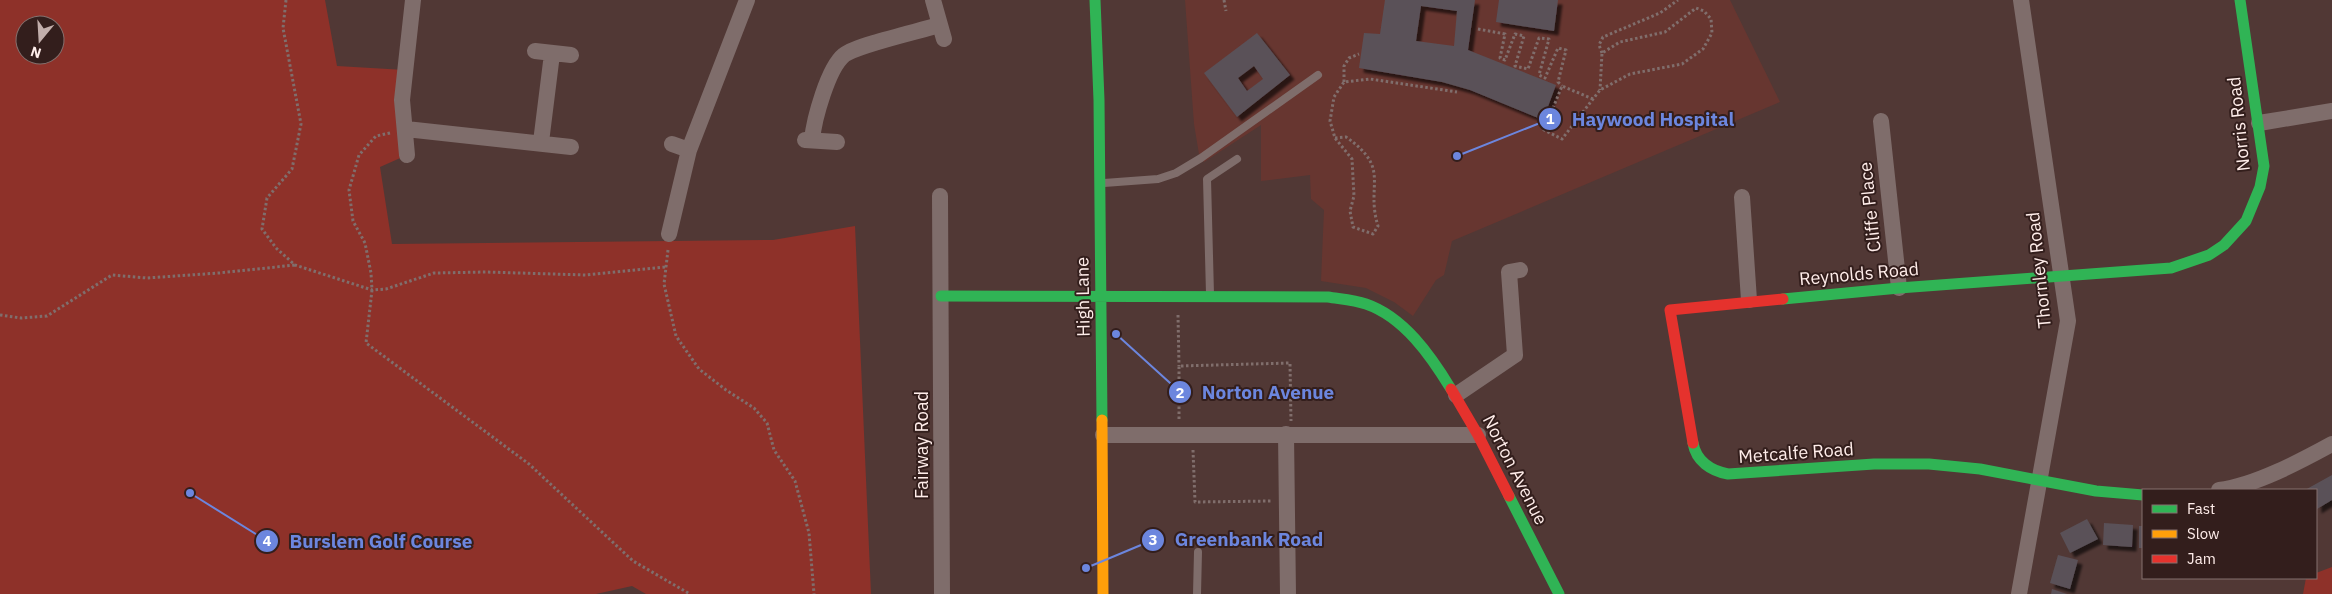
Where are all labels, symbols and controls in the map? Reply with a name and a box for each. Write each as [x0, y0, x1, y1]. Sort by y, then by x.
north arrow [15, 15, 65, 65]
text: N [28, 42, 44, 62]
street label: Norris Road [2222, 76, 2255, 172]
callout: Haywood Hospital [1537, 102, 1745, 136]
text: Haywood Hospital [1572, 107, 1735, 131]
text: 1 [1545, 109, 1555, 128]
street label: Cliffe Place [1853, 161, 1886, 253]
street label: Thornley Road [2021, 211, 2056, 329]
street label: High Lane [1070, 257, 1095, 337]
street label: Reynolds Road [1798, 257, 1920, 290]
callout: Norton Avenue [1167, 375, 1345, 409]
text: Norton Avenue [1202, 380, 1334, 404]
text: 2 [1175, 383, 1185, 402]
street label: Fairway Road [910, 391, 933, 499]
street label: Norton Avenue [1478, 411, 1553, 529]
street label: Metcalfe Road [1738, 437, 1854, 468]
legend [2142, 489, 2317, 579]
text: Fast [2187, 499, 2215, 518]
callout: Greenbank Road [1140, 523, 1334, 557]
callout: Burslem Golf Course [255, 524, 483, 558]
text: Slow [2187, 524, 2220, 543]
text: Greenbank Road [1175, 527, 1323, 551]
text: Burslem Golf Course [290, 529, 472, 553]
text: 3 [1148, 530, 1158, 549]
text: 4 [262, 531, 272, 550]
text: Jam [2187, 549, 2216, 568]

